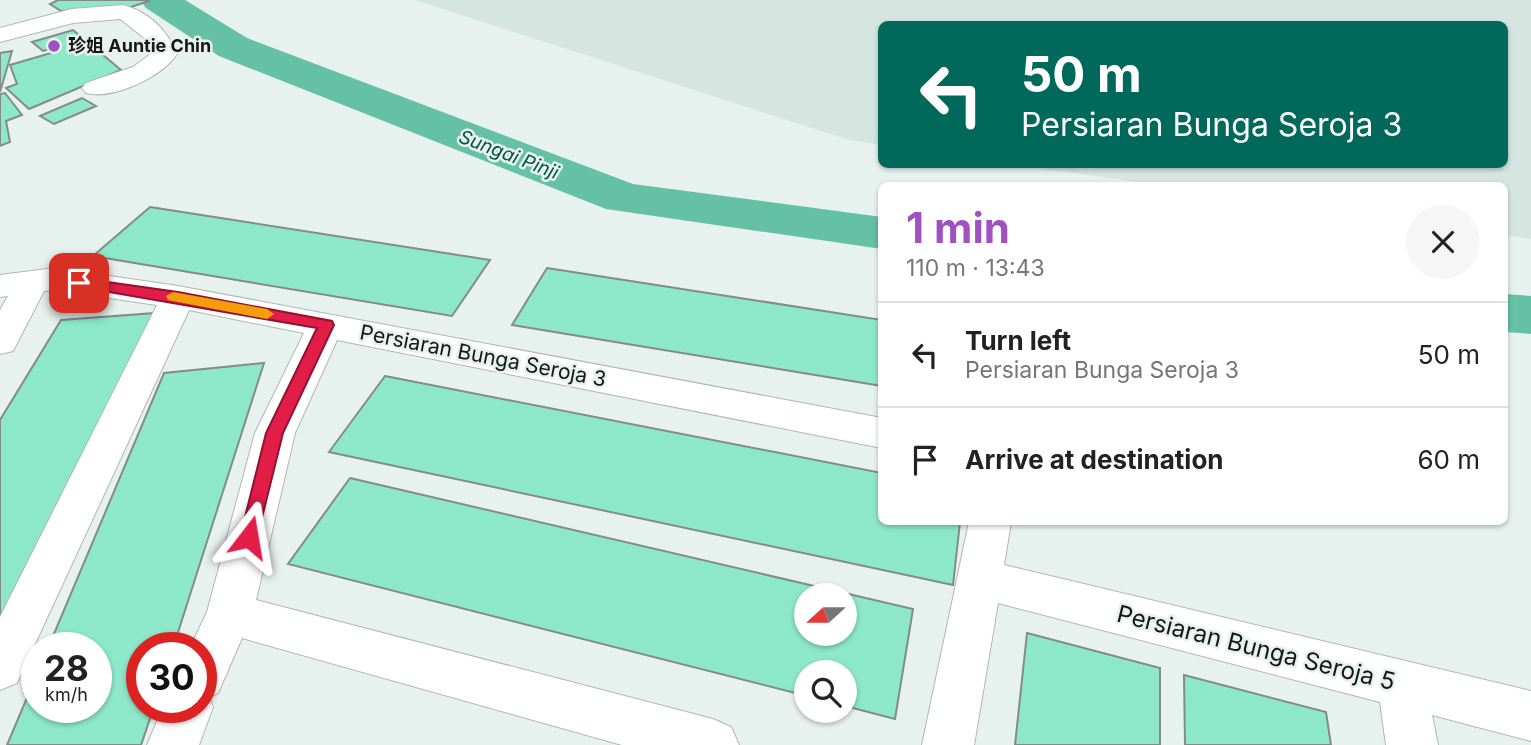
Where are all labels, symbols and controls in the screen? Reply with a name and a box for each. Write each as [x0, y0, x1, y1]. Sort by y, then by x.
place label: 珍姐 Auntie Chin [68, 35, 211, 56]
marker: 珍姐 Auntie Chin [46, 38, 62, 54]
text: 50 m [1021, 45, 1142, 104]
icon: left [906, 49, 997, 140]
text: Persiaran Bunga Seroja 3 [1021, 105, 1402, 144]
water label: Sungai Pinji [456, 125, 562, 184]
text: 1 min [906, 202, 1010, 253]
button: close [1406, 205, 1480, 279]
pin [49, 253, 109, 313]
text: 110 m · 13:43 [906, 254, 1045, 282]
icon: arrive [60, 264, 98, 302]
street label: Persiaran Bunga Seroja 3 [358, 319, 608, 392]
text: Turn left [965, 325, 1071, 356]
icon: left [906, 336, 944, 374]
text: 50 m [1418, 339, 1480, 370]
text: Persiaran Bunga Seroja 3 [965, 356, 1239, 384]
icon: arrive [906, 441, 944, 479]
text: Arrive at destination [965, 444, 1224, 475]
text: 60 m [1417, 444, 1480, 475]
position arrow [212, 500, 286, 574]
north arrow [794, 583, 858, 646]
map controls [794, 583, 857, 723]
street label: Persiaran Bunga Seroja 5 [1114, 599, 1398, 696]
speed limit sign: 30 [126, 632, 217, 723]
text: 28 [44, 647, 89, 689]
button: search [794, 660, 857, 723]
text: km/h [45, 684, 88, 705]

